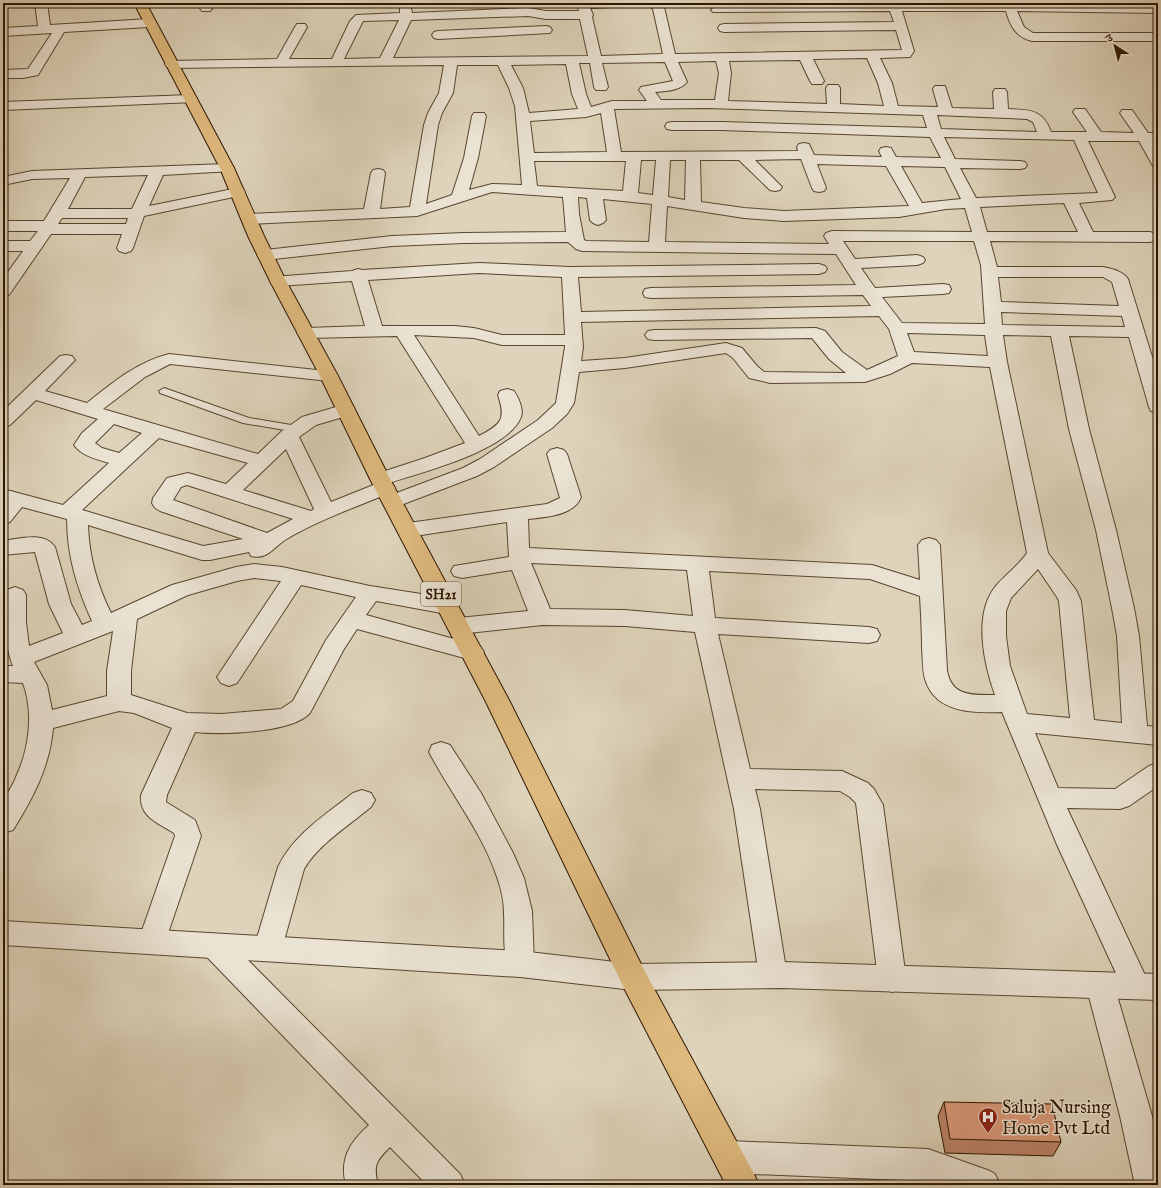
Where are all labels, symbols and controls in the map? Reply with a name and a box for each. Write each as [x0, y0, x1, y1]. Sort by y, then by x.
north arrow [1095, 26, 1135, 66]
text: उ [1103, 31, 1117, 47]
road number: SH21 [421, 582, 461, 606]
place label: Saluja Nursing Home Pvt Ltd [1002, 1097, 1111, 1141]
hospital icon: Saluja Nursing Home Pvt Ltd [977, 1106, 999, 1134]

